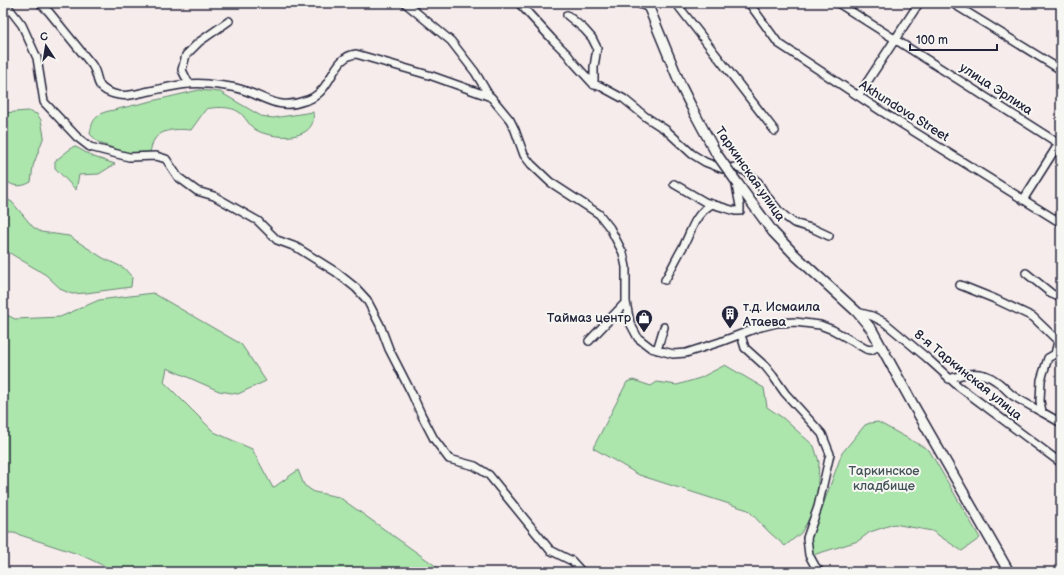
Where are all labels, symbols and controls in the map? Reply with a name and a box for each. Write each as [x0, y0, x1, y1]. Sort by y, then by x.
north arrow [26, 26, 66, 66]
scale bar [910, 26, 997, 52]
text: С [39, 29, 49, 44]
text: 100 m [916, 33, 948, 48]
street label: улица Эрлиха [957, 60, 1036, 119]
street label: Akhundova Street [856, 77, 952, 145]
street label: Таркинская улица [711, 124, 789, 225]
place label: т.д. Исмаила Атаева [742, 299, 820, 330]
building icon: т.д. Исмаила Атаева [720, 304, 740, 329]
shop icon: Таймаз центр [634, 308, 654, 333]
place label: Таймаз центр [547, 310, 632, 326]
street label: 8-я Таркинская улица [911, 326, 1026, 424]
park label: Таркинское кладбище [848, 463, 920, 494]

